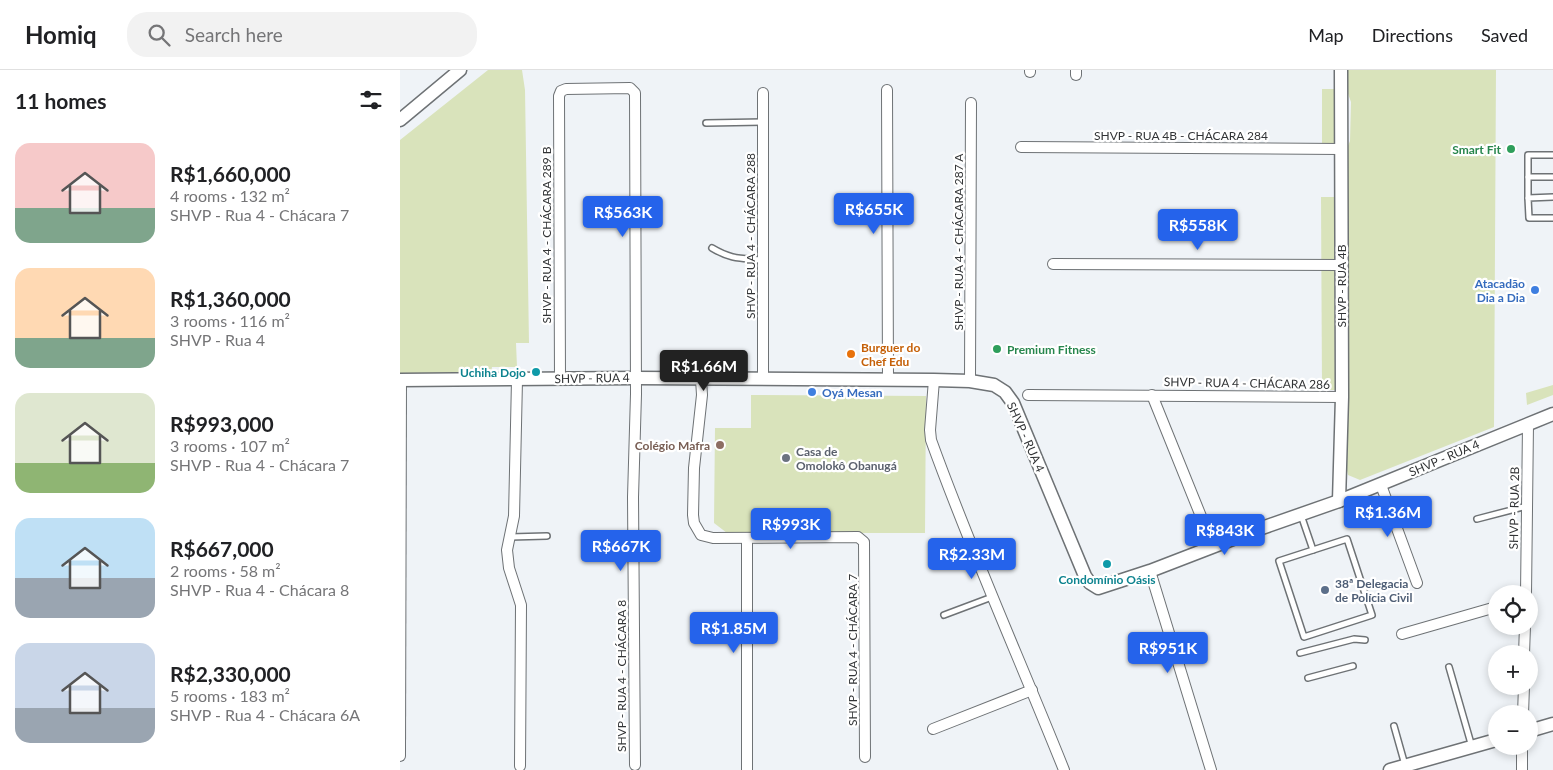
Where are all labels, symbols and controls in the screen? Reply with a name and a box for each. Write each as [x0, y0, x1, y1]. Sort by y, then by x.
search box [127, 12, 477, 57]
text: Homiq [25, 20, 97, 49]
icon: search [145, 21, 173, 49]
text: Search here [185, 23, 283, 46]
text: Map [1308, 24, 1344, 46]
text: Directions [1372, 24, 1453, 46]
text: Saved [1481, 24, 1528, 46]
icon: filters [357, 86, 385, 114]
text: 11 homes [15, 88, 106, 113]
street label: SHVP - RUA 4B - CHÁCARA 284 [1094, 128, 1268, 143]
place label: Smart Fit [1452, 142, 1502, 157]
marker: Smart Fit [1505, 143, 1517, 155]
street label: SHVP - RUA 4 - CHÁCARA 289 B [539, 146, 554, 323]
street label: SHVP - RUA 4 - CHÁCARA 288 [743, 153, 758, 319]
street label: SHVP - RUA 4 - CHÁCARA 287 A [951, 153, 966, 330]
text: R$1,660,000 [170, 161, 291, 186]
icon: home [55, 163, 115, 223]
text: 4 rooms · 132 m² [170, 186, 290, 205]
pin: R$655K [833, 192, 915, 235]
pin: R$563K [582, 196, 664, 238]
text: R$655K [845, 199, 903, 218]
text: R$563K [594, 202, 652, 221]
text: SHVP - Rua 4 - Chácara 7 [170, 205, 349, 224]
pin: R$558K [1157, 208, 1239, 251]
text: R$558K [1169, 215, 1227, 234]
street label: SHVP - RUA 4B [1334, 244, 1349, 327]
place label: Atacadão Dia a Dia [1474, 276, 1525, 305]
marker: Atacadão Dia a Dia [1529, 284, 1541, 296]
text: R$1,360,000 [170, 286, 291, 311]
icon: home [55, 288, 115, 348]
text: 3 rooms · 116 m² [170, 311, 290, 330]
text: SHVP - Rua 4 [170, 330, 265, 349]
place label: Burguer do Chef Edu [861, 340, 920, 369]
place label: Premium Fitness [1007, 342, 1096, 357]
marker: Premium Fitness [991, 343, 1003, 355]
marker: Burguer do Chef Edu [845, 348, 857, 360]
pin: R$1.66M [658, 350, 750, 392]
text: R$1.66M [671, 356, 737, 375]
place label: Uchiha Dojo [460, 365, 526, 380]
marker: Uchiha Dojo [530, 366, 542, 378]
street label: SHVP - RUA 4 [554, 370, 630, 386]
street label: SHVP - RUA 4 - CHÁCARA 286 [1164, 374, 1330, 392]
place label: Oyá Mesan [822, 385, 883, 400]
marker: Oyá Mesan [806, 386, 818, 398]
street label: SHVP - RUA 4 [1004, 400, 1048, 474]
text: R$993,000 [170, 411, 274, 436]
icon: home [55, 413, 115, 473]
text: 3 rooms · 107 m² [170, 436, 290, 455]
street label: SHVP - RUA 4 [1406, 436, 1482, 480]
place label: Colégio Mafra [635, 438, 710, 453]
marker: Colégio Mafra [714, 439, 726, 451]
place label: Casa de Omolokô Obanugá [796, 444, 897, 473]
marker: Casa de Omolokô Obanugá [780, 452, 792, 464]
text: SHVP - Rua 4 - Chácara 7 [170, 455, 349, 474]
street label: SHVP - RUA 2B [1506, 466, 1522, 550]
pin: R$1.36M [1342, 496, 1434, 538]
text: R$1.36M [1355, 502, 1421, 521]
pin: R$993K [750, 508, 832, 550]
text: R$993K [762, 514, 820, 533]
pin: R$843K [1184, 514, 1266, 556]
text: R$843K [1196, 520, 1254, 539]
pin: R$667K [580, 530, 662, 572]
text: R$667,000 [170, 536, 274, 561]
text: R$667K [592, 536, 650, 555]
icon: home [55, 538, 115, 598]
pin: R$2.33M [926, 538, 1018, 580]
text: R$2.33M [939, 544, 1005, 563]
marker: Condomínio Oásis [1101, 558, 1113, 570]
text: 2 rooms · 58 m² [170, 561, 281, 580]
place label: Condomínio Oásis [1058, 572, 1156, 587]
street label: SHVP - RUA 4 - CHÁCARA 7 [845, 574, 860, 726]
place label: 38ª Delegacia de Polícia Civil [1335, 576, 1412, 605]
text: SHVP - Rua 4 - Chácara 8 [170, 580, 349, 599]
marker: 38ª Delegacia de Polícia Civil [1319, 584, 1331, 596]
map controls [1488, 585, 1538, 755]
button: locate [1488, 585, 1538, 635]
street label: SHVP - RUA 4 - CHÁCARA 8 [614, 600, 629, 752]
pin: R$1.85M [688, 612, 780, 654]
text: R$1.85M [701, 618, 767, 637]
pin: R$951K [1127, 632, 1209, 674]
text: R$951K [1139, 638, 1197, 657]
button: + [1488, 645, 1538, 695]
text: R$2,330,000 [170, 661, 291, 686]
icon: home [55, 663, 115, 723]
text: 5 rooms · 183 m² [170, 686, 290, 705]
text: SHVP - Rua 4 - Chácara 6A [170, 705, 360, 724]
button: − [1488, 705, 1538, 755]

